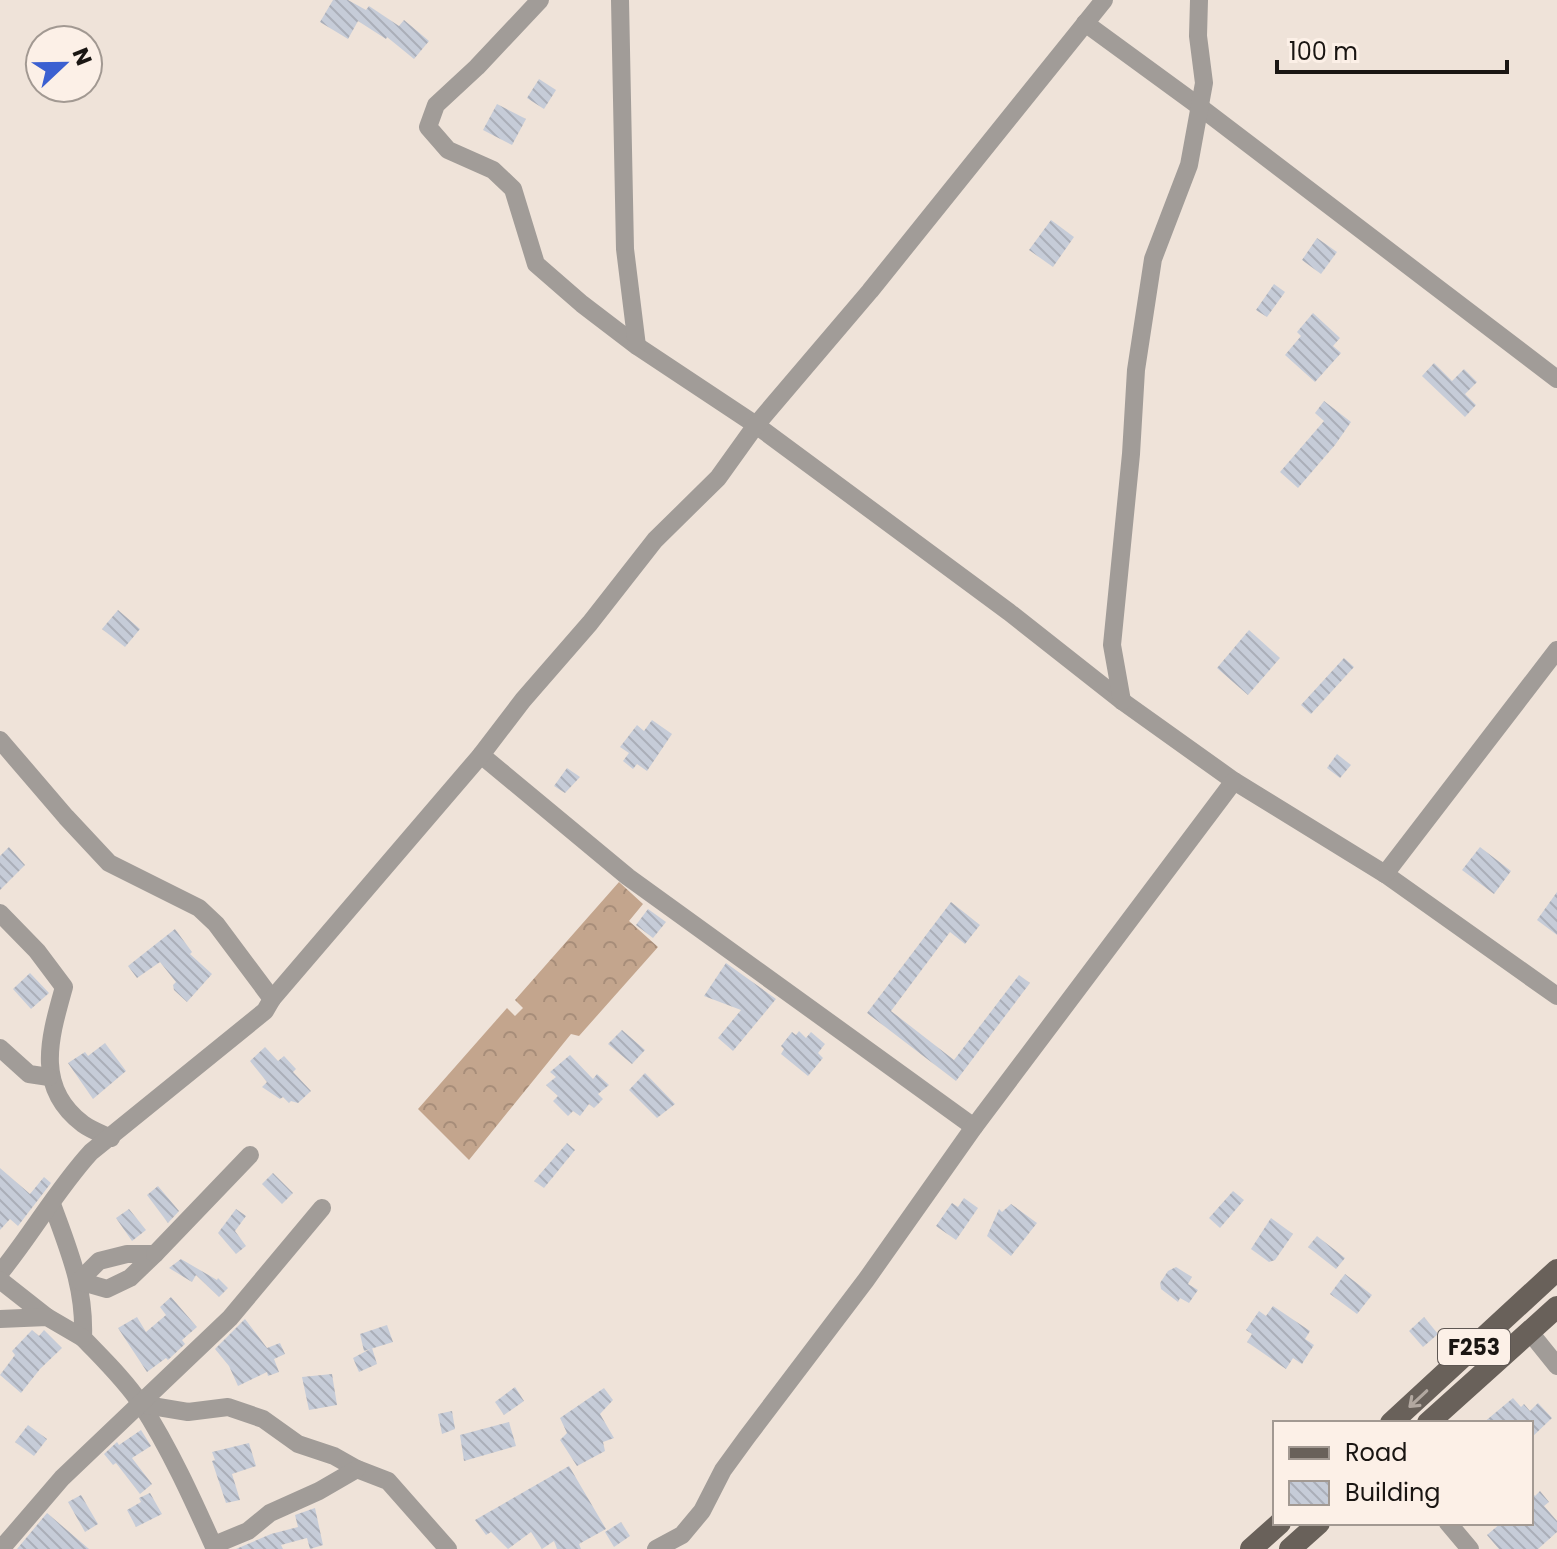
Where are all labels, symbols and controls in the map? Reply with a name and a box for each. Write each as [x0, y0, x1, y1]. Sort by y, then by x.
north arrow [24, 24, 104, 104]
scale bar [1277, 24, 1507, 74]
text: 100 m [1289, 35, 1358, 68]
text: N [65, 43, 100, 70]
road number: F253 [1438, 1329, 1510, 1365]
one-way arrow [1408, 1390, 1428, 1408]
legend [1273, 1421, 1533, 1525]
text: Road [1345, 1436, 1407, 1469]
text: Building [1345, 1476, 1441, 1509]

